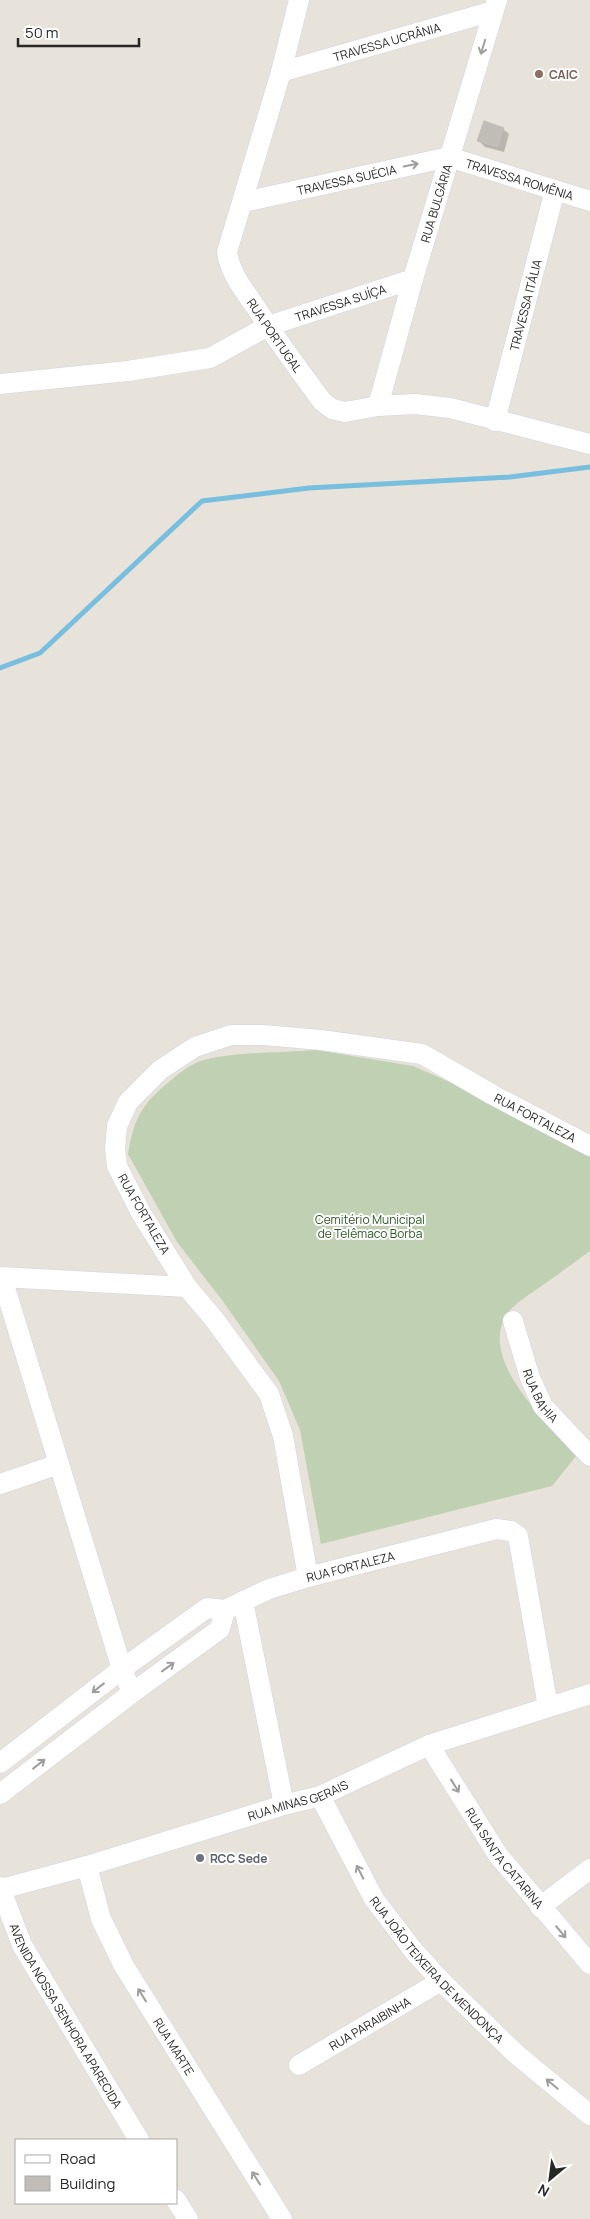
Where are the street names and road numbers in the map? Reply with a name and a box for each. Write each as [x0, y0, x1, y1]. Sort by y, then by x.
street label: TRAVESSA UCRÂNIA [331, 18, 443, 65]
street label: TRAVESSA ROMÊNIA [464, 154, 576, 204]
street label: TRAVESSA SUÉCIA [295, 160, 398, 199]
street label: RUA BULGÁRIA [416, 161, 456, 244]
street label: TRAVESSA ITÁLIA [505, 257, 545, 353]
street label: TRAVESSA SUÍÇA [293, 280, 389, 325]
street label: RUA PORTUGAL [243, 295, 307, 376]
street label: RUA FORTALEZA [491, 1089, 580, 1146]
street label: RUA FORTALEZA [114, 1171, 174, 1258]
street label: RUA BAHIA [519, 1367, 563, 1426]
street label: RUA FORTALEZA [304, 1547, 397, 1586]
street label: RUA MINAS GERAIS [246, 1776, 351, 1824]
street label: RUA SANTA CATARINA [462, 1804, 548, 1912]
street label: RUA JOÃO TEIXEIRA DE MENDONÇA [366, 1892, 508, 2047]
street label: AVENIDA NOSSA SENHORA APARECIDA [6, 1921, 127, 2112]
street label: RUA PARAIBINHA [326, 1992, 414, 2054]
street label: RUA MARTE [150, 2014, 199, 2079]

